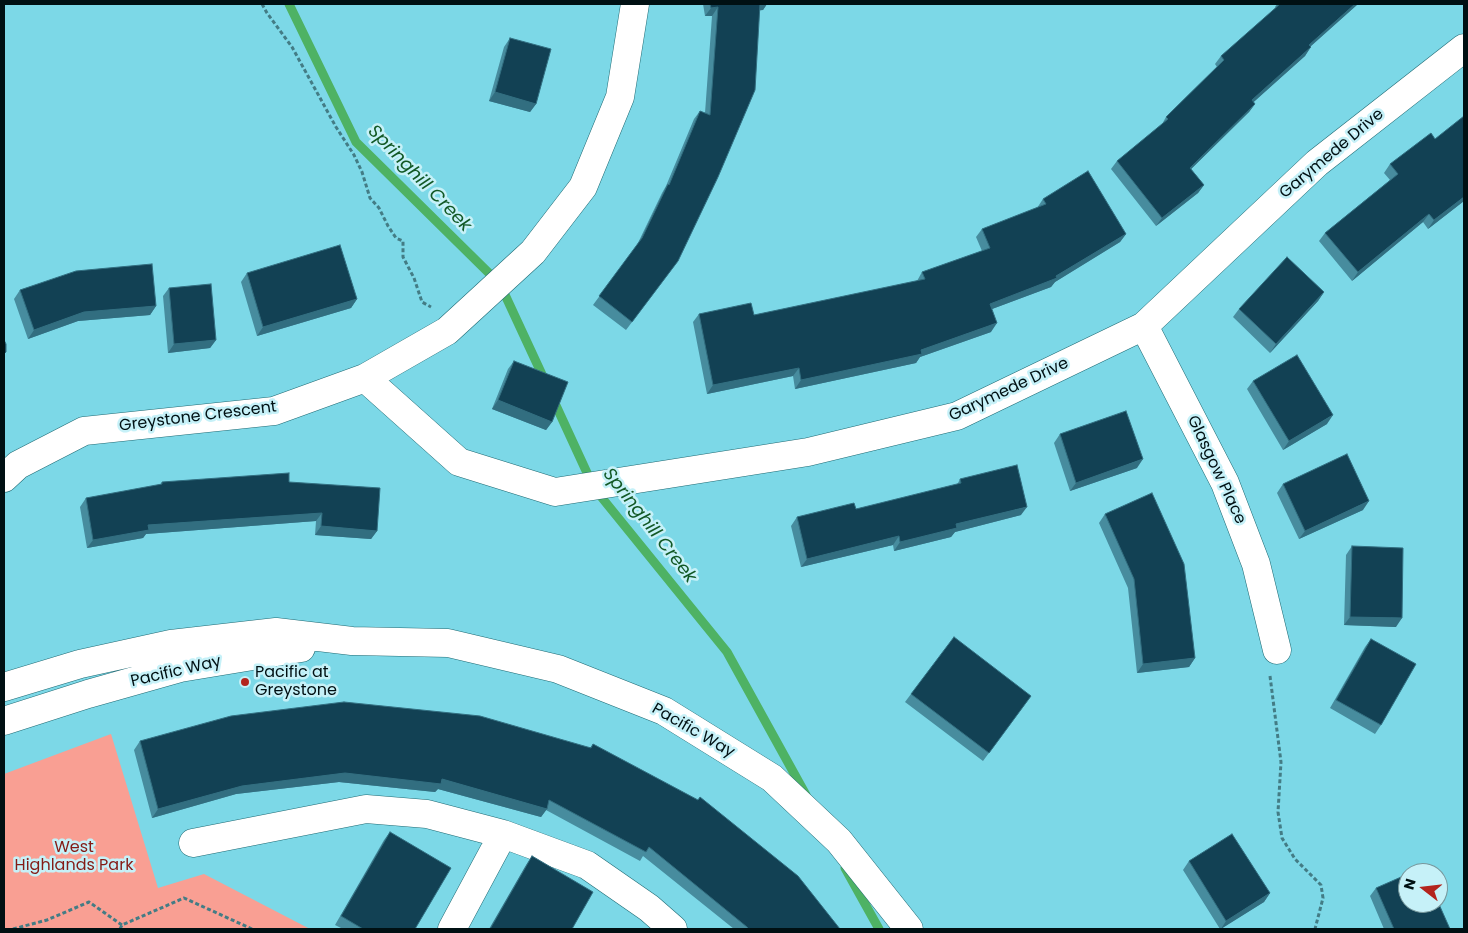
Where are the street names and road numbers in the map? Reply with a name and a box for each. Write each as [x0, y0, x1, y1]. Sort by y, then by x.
street label: Garymede Drive [1276, 105, 1388, 203]
street label: Garymede Drive [946, 354, 1072, 426]
street label: Greystone Crescent [118, 398, 278, 436]
street label: Glasgow Place [1182, 413, 1250, 527]
street label: Pacific Way [129, 652, 223, 692]
street label: Pacific Way [648, 700, 738, 762]

